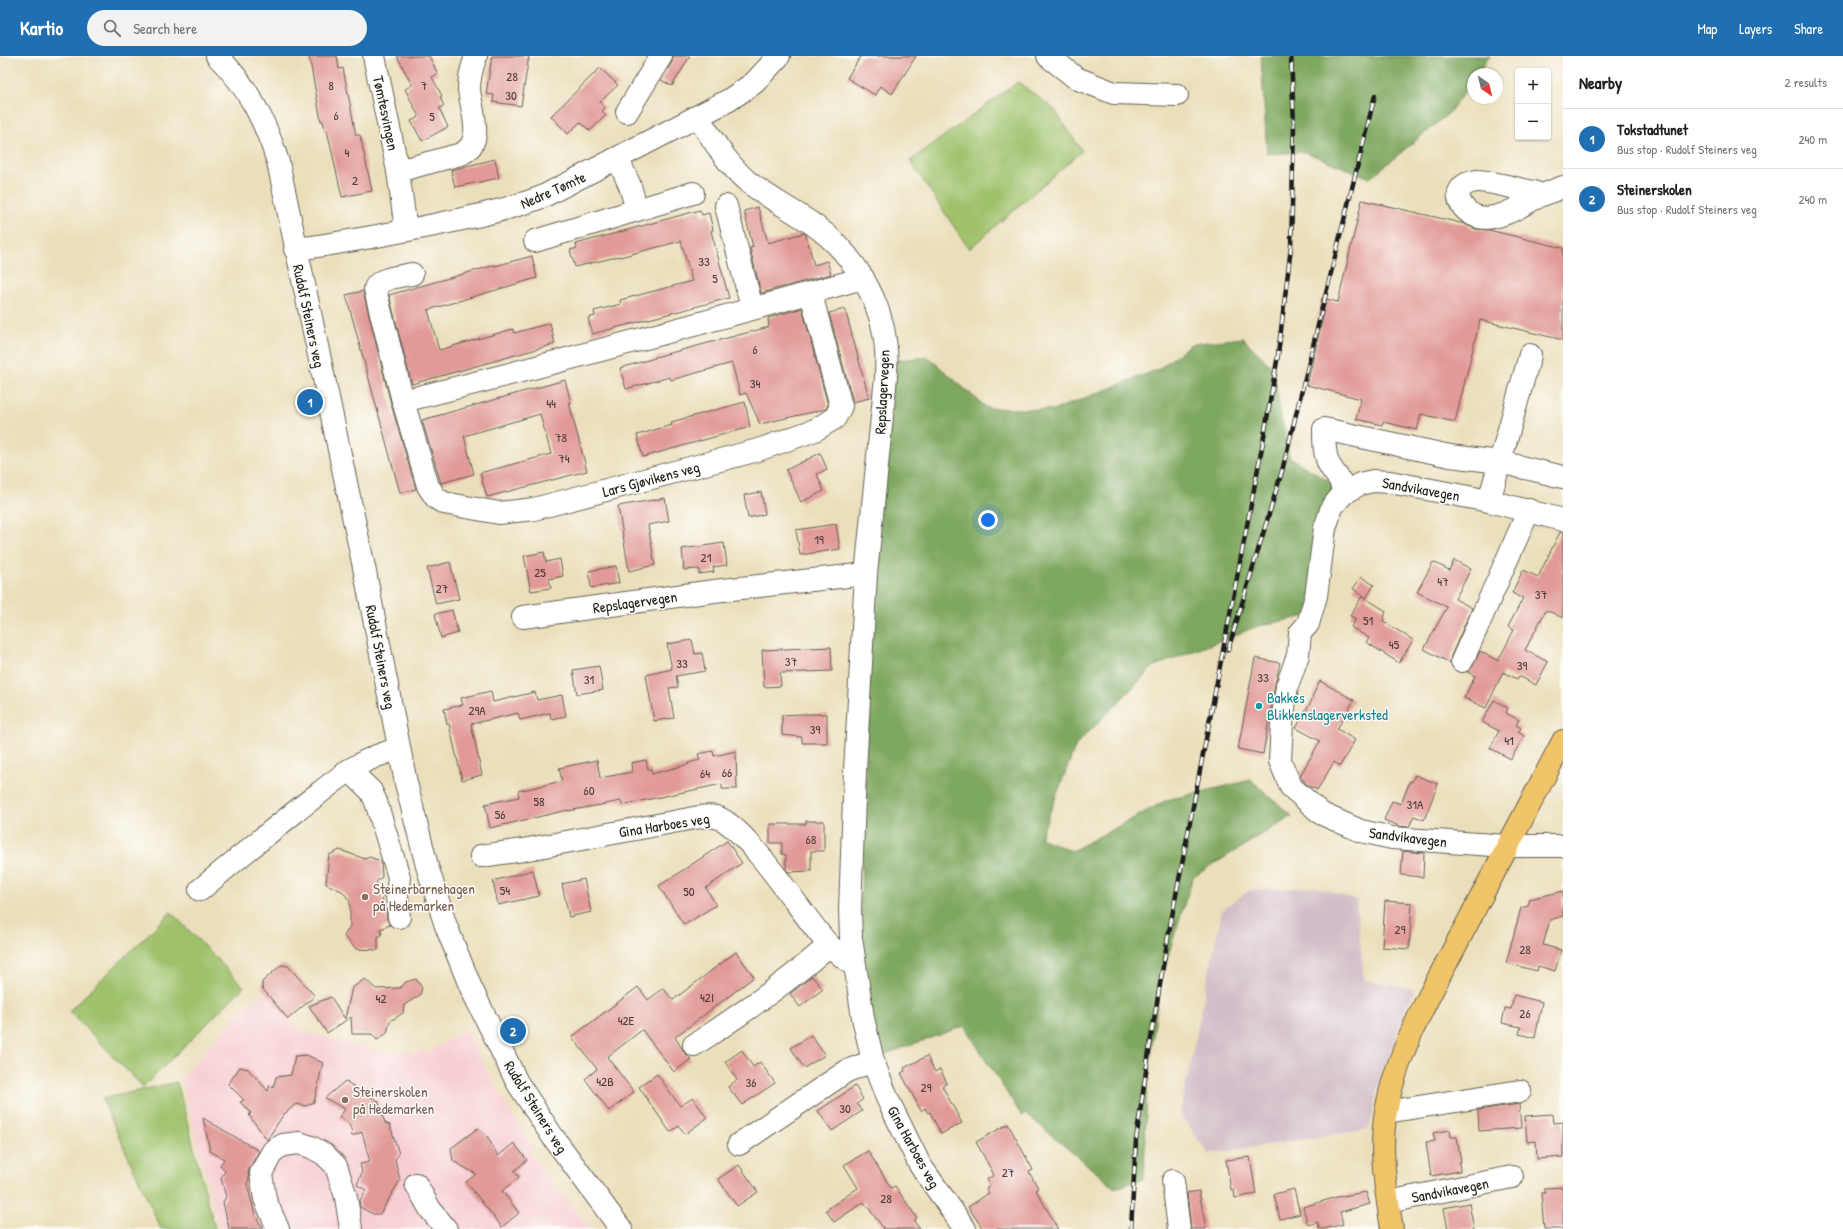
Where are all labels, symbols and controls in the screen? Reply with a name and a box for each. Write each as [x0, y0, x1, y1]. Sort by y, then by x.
search box [87, 10, 367, 46]
text: Kartio [20, 15, 63, 41]
icon: search [101, 17, 123, 39]
text: Search here [133, 18, 197, 39]
text: Map [1697, 19, 1717, 38]
text: Layers [1739, 19, 1772, 38]
text: Share [1794, 19, 1823, 38]
house number: 28 [506, 67, 518, 85]
north arrow [1467, 68, 1503, 104]
map controls [1515, 68, 1551, 140]
button: + [1515, 68, 1551, 104]
text: Nearby [1579, 71, 1622, 94]
text: 2 results [1785, 73, 1827, 91]
street label: Tømtesvingen [368, 74, 404, 153]
house number: 8 [328, 76, 334, 94]
house number: 7 [421, 76, 427, 94]
house number: 30 [505, 86, 517, 104]
button: − [1515, 104, 1551, 140]
house number: 6 [333, 106, 339, 124]
house number: 5 [429, 107, 435, 125]
text: Tokstadtunet [1617, 119, 1688, 140]
text: 1 [1590, 130, 1594, 148]
text: 240 m [1798, 130, 1827, 148]
text: Bus stop · Rudolf Steiners veg [1617, 140, 1757, 158]
house number: 4 [345, 143, 350, 161]
street label: Nedre Tømte [517, 166, 589, 214]
house number: 2 [352, 171, 358, 189]
text: Steinerskolen [1617, 179, 1692, 200]
text: 2 [1589, 190, 1595, 208]
text: 240 m [1798, 190, 1827, 208]
text: Bus stop · Rudolf Steiners veg [1617, 200, 1757, 218]
house number: 33 [698, 252, 710, 270]
street label: Rudolf Steiners veg [288, 262, 330, 370]
house number: 5 [712, 269, 718, 287]
house number: 6 [752, 340, 758, 358]
street label: Repslagervegen [869, 349, 895, 435]
house number: 34 [750, 374, 760, 392]
pin: 1 [297, 387, 323, 417]
house number: 44 [546, 394, 556, 412]
house number: 78 [555, 428, 567, 446]
house number: 74 [558, 449, 570, 467]
street label: Lars Gjøvikens veg [600, 456, 702, 502]
street label: Sandvikavegen [1381, 472, 1462, 506]
your location [978, 510, 998, 530]
house number: 19 [814, 530, 824, 548]
house number: 21 [701, 548, 712, 566]
house number: 25 [534, 563, 546, 581]
house number: 47 [1437, 572, 1449, 590]
house number: 27 [436, 579, 448, 597]
house number: 37 [1535, 585, 1547, 603]
street label: Repslagervegen [592, 586, 679, 618]
street label: Rudolf Steiners veg [361, 603, 401, 711]
house number: 51 [1363, 611, 1373, 629]
house number: 45 [1389, 635, 1400, 653]
house number: 37 [785, 652, 797, 670]
house number: 33 [676, 654, 688, 672]
house number: 39 [1517, 656, 1528, 674]
house number: 33 [1257, 668, 1269, 686]
house number: 31 [584, 670, 595, 688]
place label: Bakkes Blikkenslagerverksted [1267, 687, 1388, 725]
house number: 29A [468, 701, 486, 719]
marker: Bakkes Blikkenslagerverksted [1254, 701, 1264, 711]
house number: 39 [810, 720, 821, 738]
house number: 41 [1504, 731, 1514, 749]
house number: 66 [722, 763, 732, 781]
house number: 64 [700, 764, 710, 782]
house number: 60 [583, 781, 595, 799]
house number: 58 [533, 792, 545, 810]
house number: 31A [1407, 795, 1424, 813]
house number: 56 [495, 805, 505, 823]
street label: Gina Harboes veg [617, 807, 711, 843]
street label: Sandvikavegen [1368, 822, 1448, 852]
house number: 68 [806, 830, 817, 848]
place label: Steinerbarnehagen på Hedemarken [373, 878, 475, 916]
house number: 54 [500, 881, 510, 899]
house number: 50 [683, 882, 695, 900]
marker: Steinerbarnehagen på Hedemarken [360, 892, 370, 902]
house number: 29 [1395, 920, 1406, 938]
house number: 28 [1519, 940, 1531, 958]
house number: 42I [700, 988, 714, 1006]
house number: 42 [376, 989, 386, 1007]
house number: 26 [1519, 1004, 1531, 1022]
house number: 42E [618, 1011, 635, 1029]
pin: 2 [500, 1016, 526, 1046]
street label: Rudolf Steiners veg [499, 1057, 573, 1157]
house number: 42B [596, 1072, 614, 1090]
house number: 36 [745, 1073, 757, 1091]
house number: 29 [921, 1078, 932, 1096]
place label: Steinerskolen på Hedemarken [353, 1081, 435, 1119]
marker: Steinerskolen på Hedemarken [340, 1095, 350, 1105]
house number: 30 [839, 1099, 851, 1117]
street label: Gina Harboes veg [883, 1102, 945, 1192]
house number: 27 [1002, 1163, 1014, 1181]
street label: Sandvikavegen [1410, 1172, 1491, 1208]
house number: 28 [880, 1189, 892, 1207]

